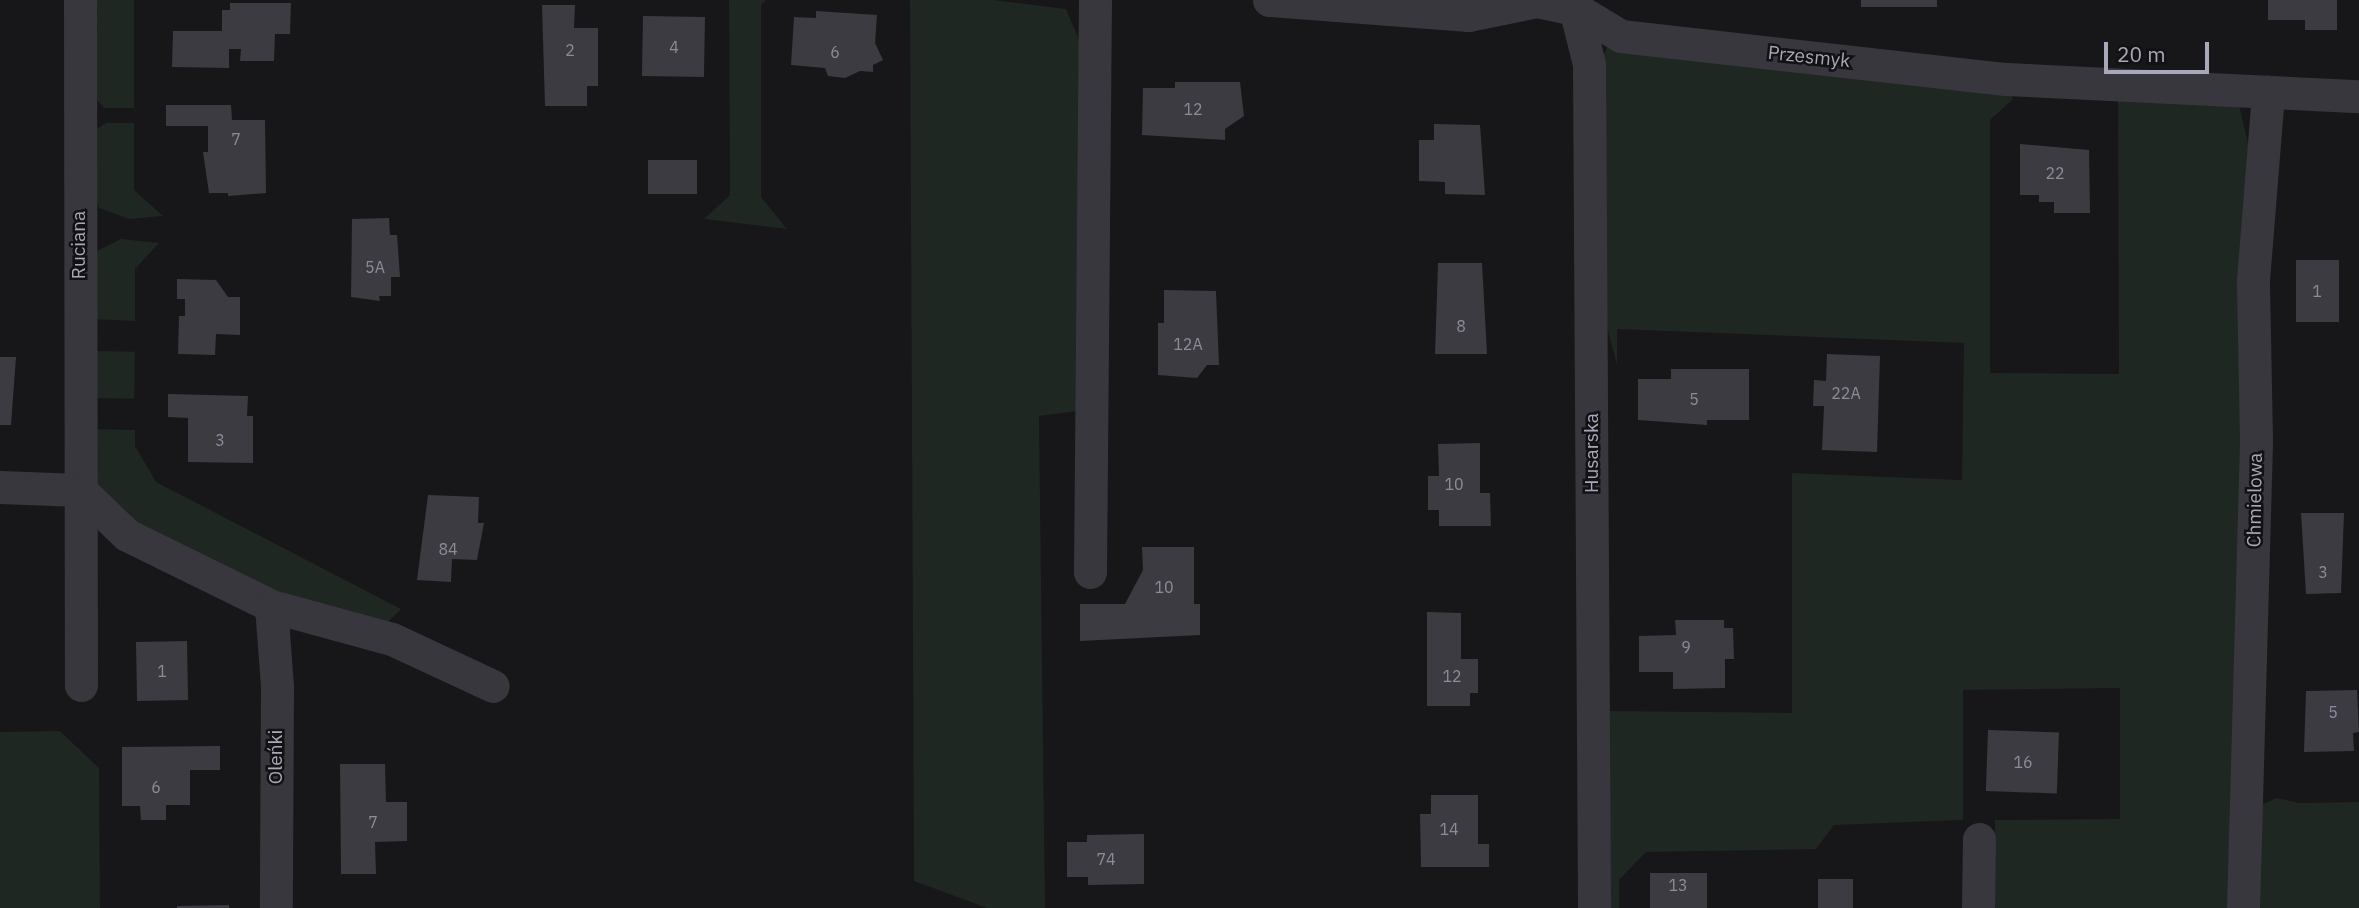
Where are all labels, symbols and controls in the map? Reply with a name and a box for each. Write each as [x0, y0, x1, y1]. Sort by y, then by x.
scale bar [2107, 28, 2212, 72]
house number: 4 [669, 37, 679, 57]
house number: 2 [565, 40, 575, 60]
text: 20 m [2117, 40, 2166, 68]
street label: Przesmyk [1767, 41, 1851, 73]
house number: 6 [830, 42, 840, 62]
house number: 12 [1183, 99, 1203, 119]
house number: 7 [231, 129, 241, 149]
house number: 22 [2045, 163, 2065, 183]
street label: Ruciana [68, 211, 90, 279]
house number: 5A [365, 257, 385, 277]
house number: 1 [2312, 281, 2322, 301]
house number: 8 [1456, 316, 1466, 336]
house number: 12A [1173, 334, 1203, 354]
house number: 22A [1831, 383, 1861, 403]
house number: 5 [1689, 389, 1699, 409]
street label: Husarska [1581, 413, 1603, 493]
house number: 3 [215, 430, 225, 450]
street label: Chmielowa [2243, 452, 2267, 548]
house number: 10 [1444, 474, 1464, 494]
house number: 84 [438, 539, 458, 559]
house number: 3 [2318, 562, 2328, 582]
house number: 10 [1154, 577, 1174, 597]
house number: 9 [1681, 637, 1691, 657]
house number: 1 [157, 661, 167, 681]
house number: 12 [1442, 666, 1462, 686]
house number: 5 [2328, 702, 2338, 722]
street label: Oleńki [265, 730, 287, 784]
house number: 16 [2013, 752, 2033, 772]
house number: 6 [151, 777, 161, 797]
house number: 7 [368, 812, 378, 832]
house number: 14 [1439, 819, 1459, 839]
house number: 74 [1096, 849, 1116, 869]
house number: 13 [1668, 875, 1688, 895]

